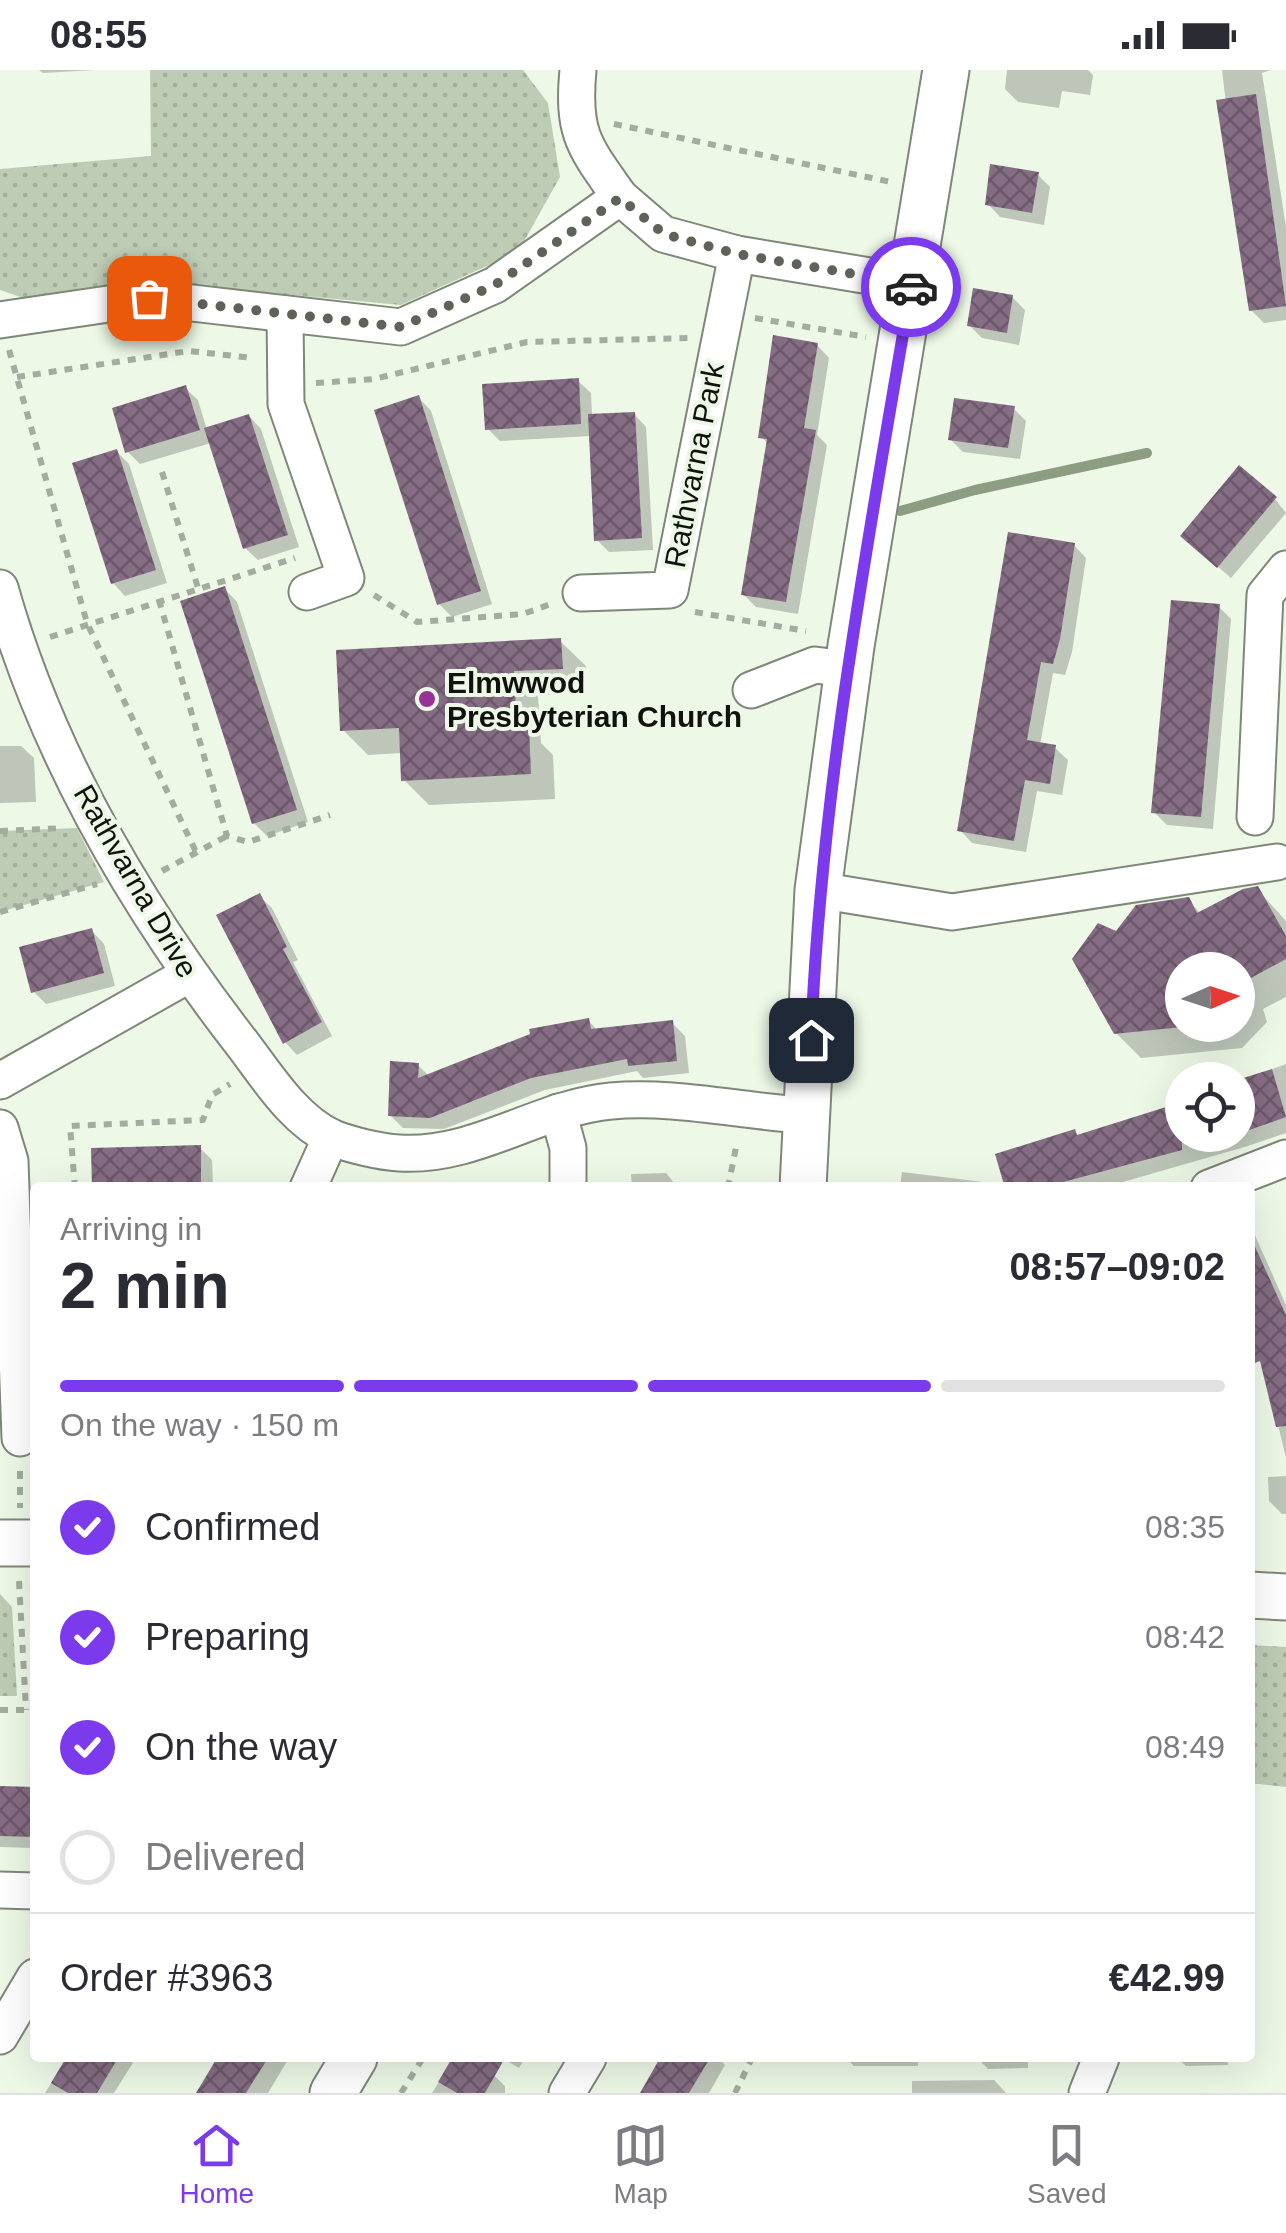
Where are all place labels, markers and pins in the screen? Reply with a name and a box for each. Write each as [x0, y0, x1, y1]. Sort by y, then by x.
pin [107, 256, 192, 341]
place label: Elmwwod Presbyterian Church [447, 666, 742, 733]
marker: Elmwwod Presbyterian Church [416, 688, 438, 710]
pin [769, 998, 854, 1083]

